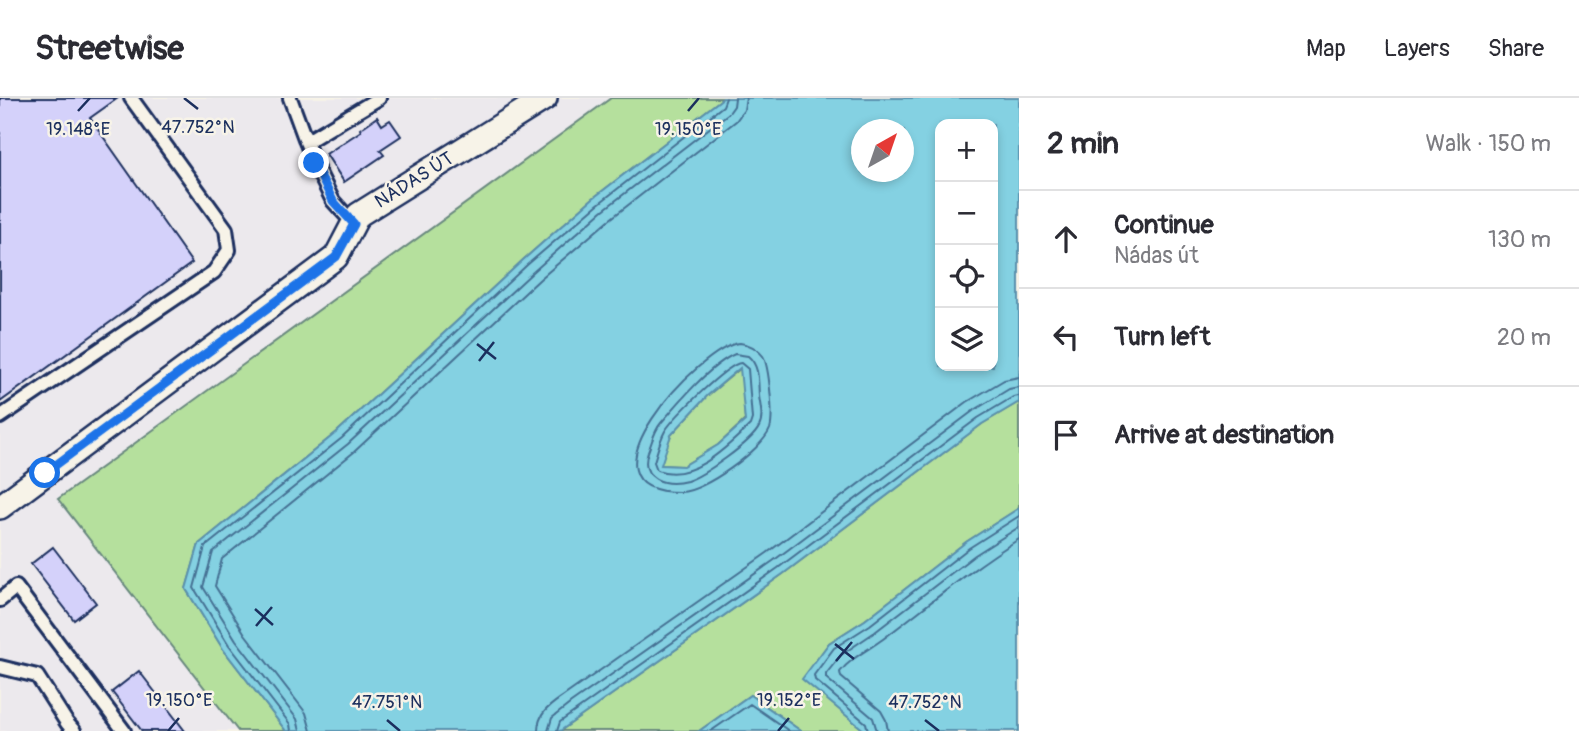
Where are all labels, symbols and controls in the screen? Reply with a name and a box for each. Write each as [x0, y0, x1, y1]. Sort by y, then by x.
text: Streetwise [35, 28, 184, 69]
text: Map [1306, 34, 1346, 63]
text: Layers [1384, 34, 1450, 63]
text: Share [1488, 34, 1544, 63]
text: 47.752°N [161, 116, 235, 139]
text: 19.148°E [46, 118, 110, 141]
text: 19.150°E [655, 118, 721, 141]
north arrow [851, 119, 914, 182]
map controls [935, 119, 998, 371]
button: + [935, 119, 998, 182]
text: 2 min [1047, 125, 1119, 162]
text: Walk · 150 m [1426, 129, 1551, 158]
street label: NÁDAS ÚT [370, 146, 458, 214]
route end [298, 147, 329, 178]
button: − [935, 182, 998, 245]
text: Continue [1114, 209, 1214, 241]
icon: ahead [1047, 220, 1085, 258]
text: 130 m [1488, 225, 1551, 254]
text: Nádas út [1114, 241, 1199, 270]
button: locate [935, 245, 998, 308]
button: layers [935, 308, 998, 371]
icon: left [1047, 318, 1085, 356]
text: Turn left [1114, 321, 1210, 353]
text: 20 m [1497, 323, 1551, 352]
icon: arrive [1047, 416, 1085, 454]
text: Arrive at destination [1114, 419, 1334, 451]
route start [29, 457, 60, 488]
text: 19.150°E [146, 689, 212, 712]
text: 19.152°E [757, 689, 821, 712]
text: 47.751°N [352, 691, 422, 714]
text: 47.752°N [888, 691, 962, 714]

